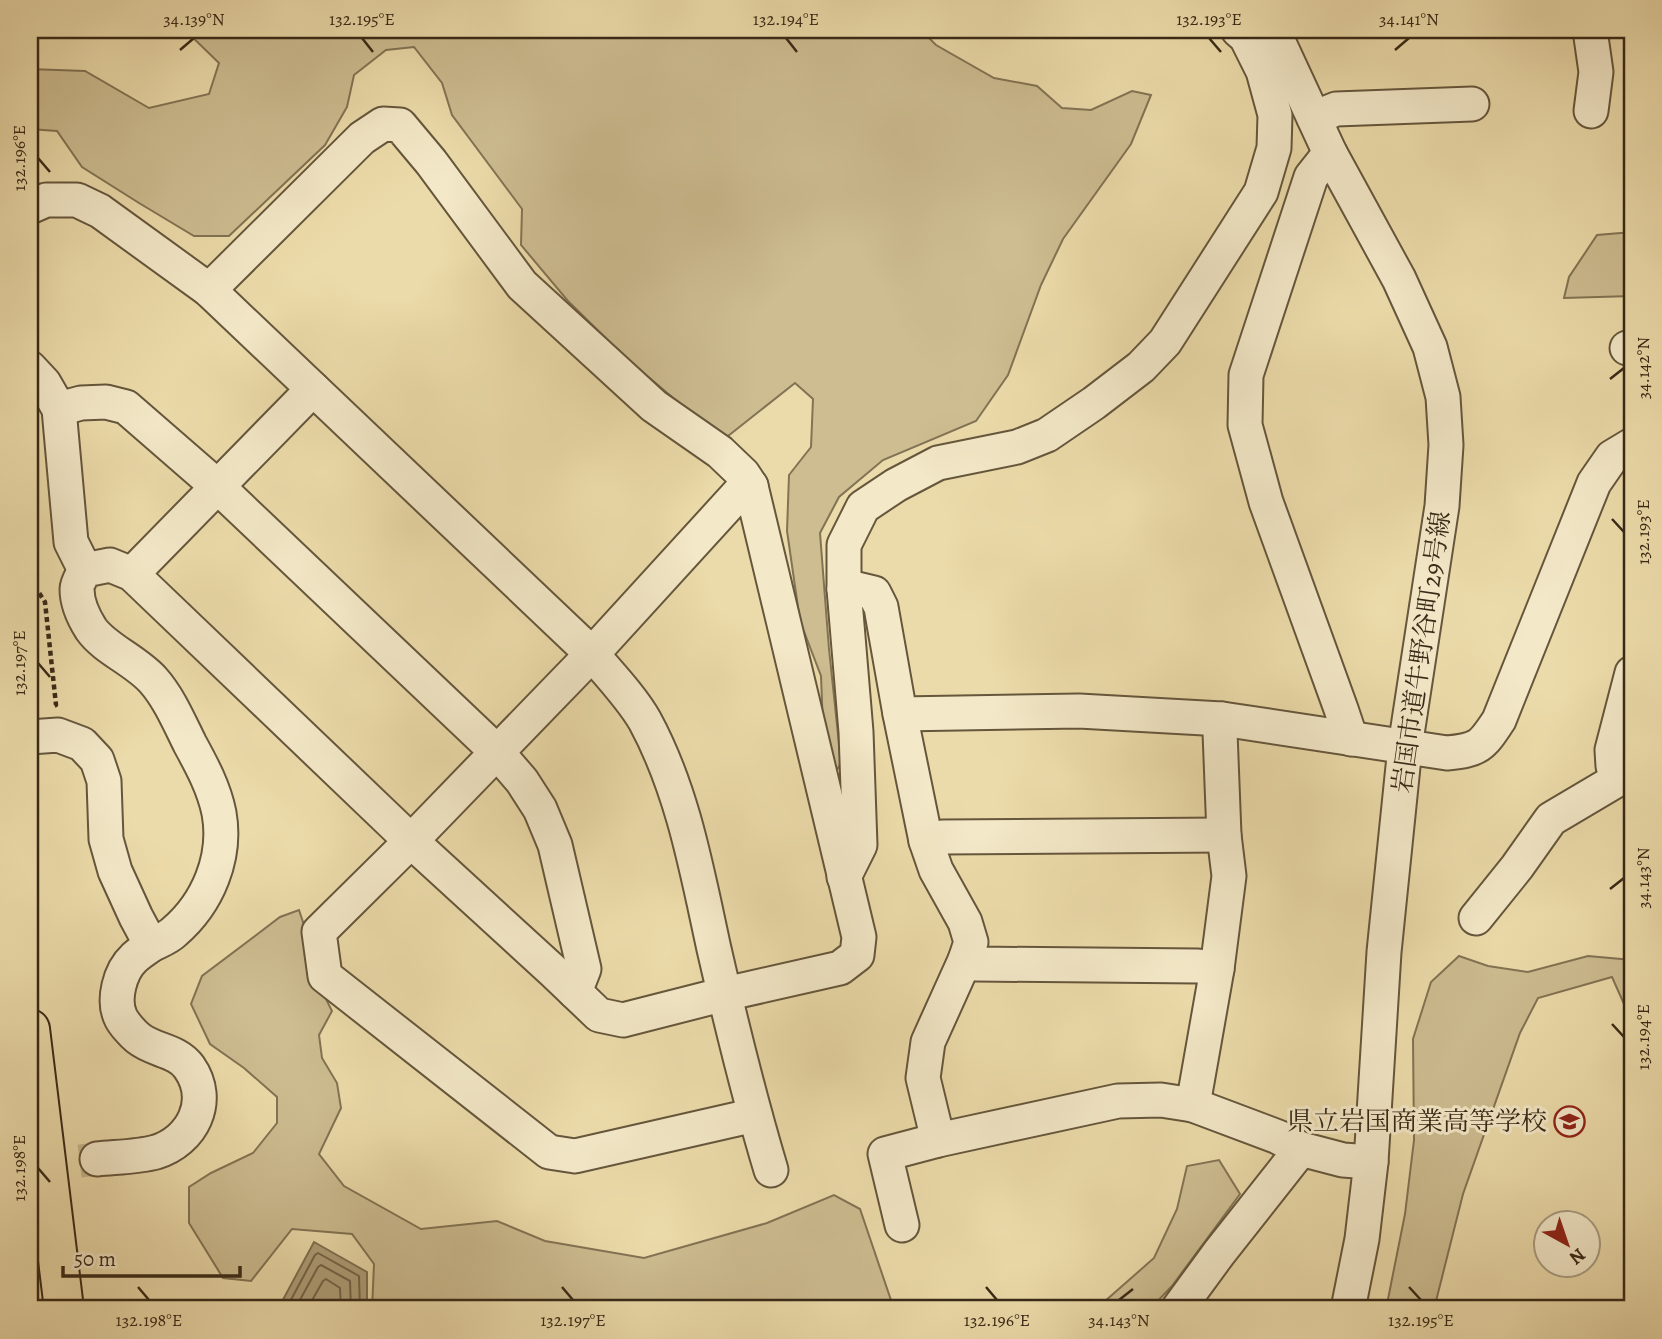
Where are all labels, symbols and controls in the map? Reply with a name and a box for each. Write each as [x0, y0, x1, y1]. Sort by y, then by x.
text: 34.139°N [163, 7, 225, 31]
text: 132.195°E [329, 7, 395, 31]
text: 132.194°E [753, 7, 819, 31]
text: 132.193°E [1176, 7, 1242, 31]
text: 34.141°N [1379, 7, 1439, 31]
text: 132.196°E [7, 125, 31, 191]
text: 34.142°N [1631, 337, 1655, 399]
text: 132.193°E [1631, 499, 1655, 565]
street label: 岩国市道牛野谷町29号線 [1384, 509, 1459, 795]
text: 132.197°E [7, 630, 31, 696]
text: 34.143°N [1631, 847, 1655, 909]
text: 132.194°E [1631, 1004, 1655, 1070]
place label: 県立岩国商業高等学校 [1287, 1104, 1547, 1139]
school or university icon: 県立岩国商業高等学校 [1553, 1104, 1587, 1138]
text: 132.198°E [7, 1135, 31, 1201]
north arrow [1532, 1210, 1602, 1280]
scale bar [63, 1234, 240, 1278]
text: N [1564, 1242, 1591, 1271]
text: 50 m [74, 1245, 116, 1273]
text: 132.198°E [116, 1308, 182, 1332]
text: 132.197°E [540, 1308, 606, 1332]
text: 132.196°E [964, 1308, 1030, 1332]
text: 34.143°N [1088, 1308, 1150, 1332]
text: 132.195°E [1388, 1308, 1454, 1332]

